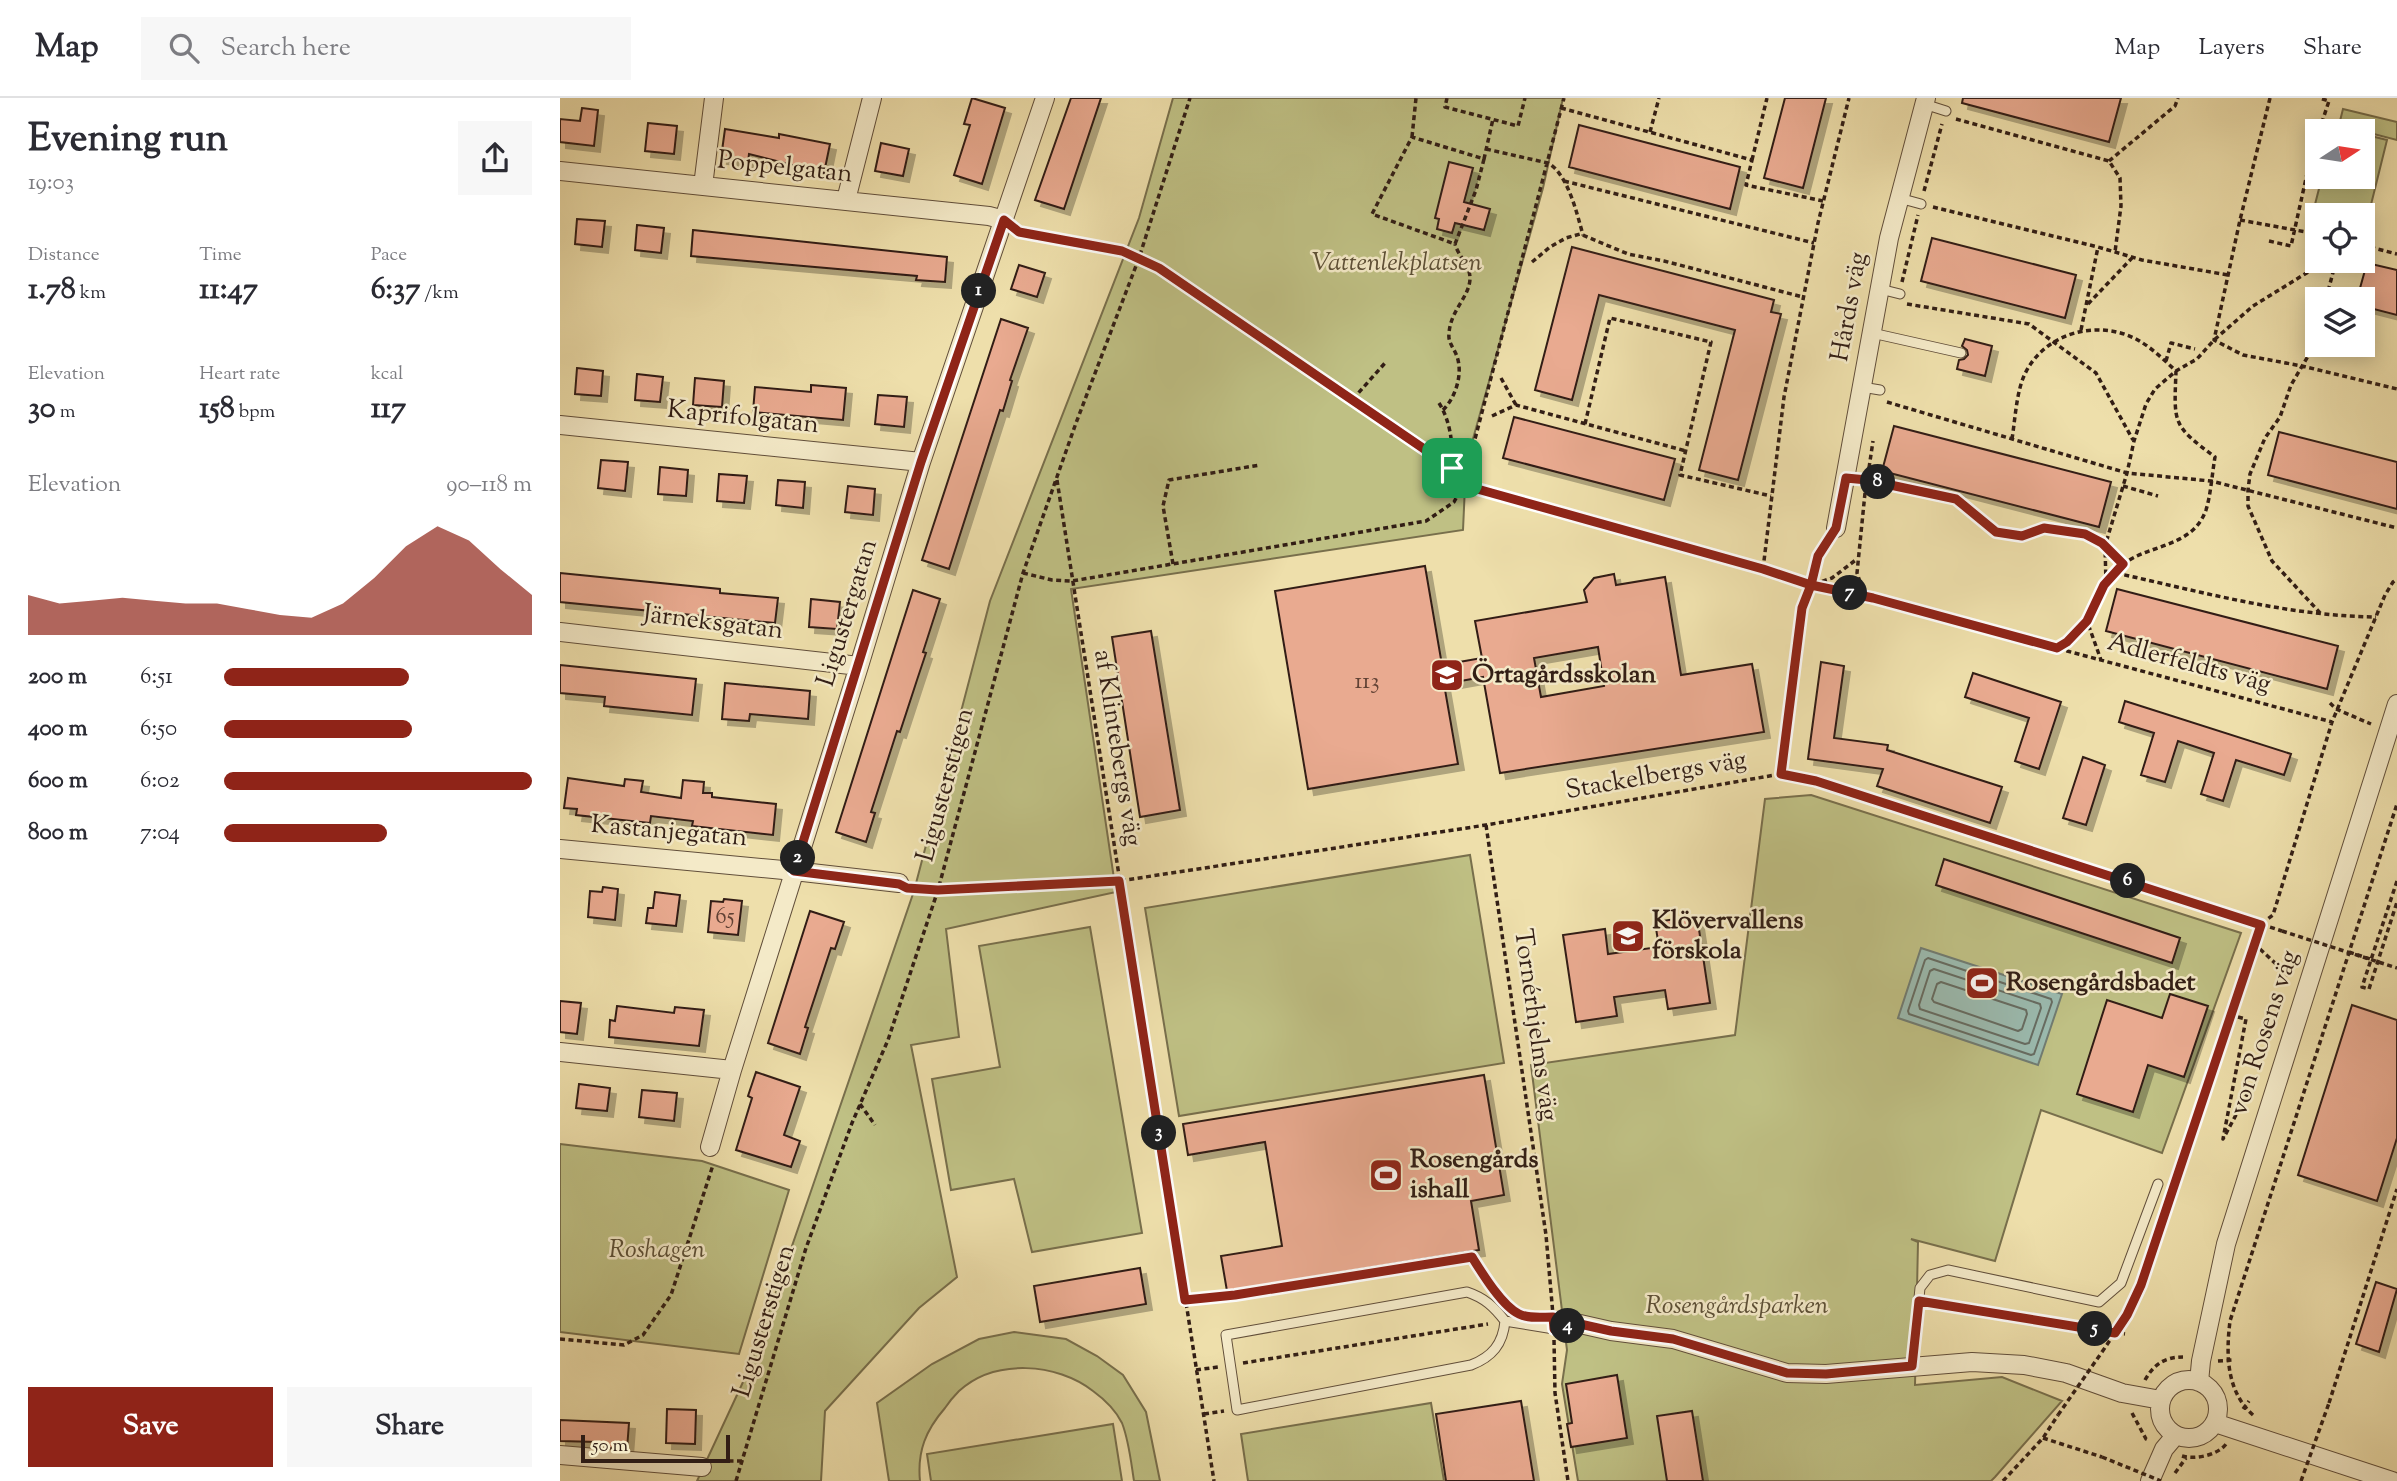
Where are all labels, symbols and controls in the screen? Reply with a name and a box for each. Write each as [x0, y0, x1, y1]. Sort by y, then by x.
search box [141, 17, 631, 80]
text: Map [35, 24, 99, 72]
icon: search [165, 29, 203, 67]
text: Search here [221, 30, 351, 67]
text: Map [2114, 31, 2160, 65]
text: Layers [2198, 31, 2265, 65]
text: Share [2303, 31, 2362, 65]
text: Evening run [28, 114, 228, 168]
north arrow [2305, 119, 2375, 189]
map controls [2305, 119, 2375, 357]
button: share [458, 121, 532, 195]
street label: Poppelgatan [716, 143, 854, 193]
text: 19:03 [28, 167, 74, 200]
button: locate [2305, 203, 2375, 273]
text: Distance [28, 242, 100, 269]
text: Time [199, 242, 242, 269]
text: Pace [371, 242, 407, 269]
park label: Vattenlekplatsen [1312, 245, 1483, 282]
street label: Hårds väg [1822, 249, 1878, 365]
text: 1.78 [28, 269, 76, 312]
text: 11:47 [199, 269, 258, 312]
text: 6:37 [371, 269, 420, 312]
pin: 1 [962, 274, 996, 308]
text: 1 [975, 277, 982, 304]
text: km [76, 280, 106, 307]
text: /km [420, 280, 459, 307]
button: layers [2305, 287, 2375, 357]
text: Elevation [28, 361, 105, 388]
text: Heart rate [199, 361, 280, 388]
text: kcal [371, 361, 403, 388]
text: 30 [28, 388, 56, 431]
text: 158 [199, 388, 235, 431]
text: 117 [371, 388, 406, 431]
street label: Kaprifolgatan [665, 392, 821, 444]
text: m [56, 399, 76, 426]
text: bpm [235, 399, 275, 426]
pin [1422, 438, 1482, 498]
icon: arrive [1433, 449, 1471, 487]
pin: 8 [1860, 464, 1896, 500]
text: 8 [1873, 468, 1882, 495]
text: Elevation [28, 469, 121, 502]
text: 90–118 m [446, 469, 532, 502]
street label: Ligustergatan [808, 535, 888, 691]
pin: 7 [1832, 575, 1868, 610]
text: 7 [1845, 579, 1854, 606]
street label: Järneksgatan [639, 596, 785, 650]
street label: Adlerfeldts väg [2103, 624, 2275, 704]
street label: af Klintebergs väg [1083, 647, 1151, 849]
school or university icon: Örtagårdsskolan [1428, 656, 1466, 694]
place label: Örtagårdsskolan [1472, 657, 1657, 694]
text: 200 m [28, 661, 87, 694]
text: 6:51 [140, 661, 173, 694]
house number: 113 [1355, 666, 1379, 699]
street label: Ligusterstigen [908, 704, 984, 866]
text: 400 m [28, 713, 88, 746]
text: 6:50 [140, 713, 177, 746]
street label: Stackelbergs väg [1563, 742, 1749, 810]
text: 600 m [28, 765, 88, 798]
text: 6:02 [140, 765, 180, 798]
street label: Kastanjegatan [589, 807, 749, 857]
text: 800 m [28, 817, 88, 850]
text: 7:04 [140, 817, 180, 850]
pin: 2 [780, 840, 816, 876]
text: 2 [793, 844, 802, 871]
pin: 6 [2110, 864, 2146, 898]
text: 6 [2123, 867, 2132, 894]
house number: 65 [715, 901, 735, 934]
place label: Klövervallens förskola [1652, 903, 1804, 970]
school or university icon: Klövervallens förskola [1609, 917, 1647, 955]
street label: Tornérhjelms väg [1503, 927, 1567, 1123]
street label: von Rosens väg [2221, 946, 2309, 1120]
sports icon: Rosengårdsbadet [1963, 964, 2001, 1002]
place label: Rosengårdsbadet [2006, 965, 2196, 1002]
pin: 3 [1142, 1116, 1176, 1150]
text: 3 [1155, 1119, 1162, 1146]
place label: Rosengårds ishall [1410, 1142, 1539, 1209]
sports icon: Rosengårds ishall [1367, 1156, 1405, 1194]
park label: Roshagen [609, 1232, 706, 1269]
street label: Ligusterstigen [724, 1240, 806, 1402]
park label: Rosengårdsparken [1645, 1288, 1829, 1325]
pin: 4 [1550, 1308, 1586, 1344]
text: 4 [1563, 1312, 1572, 1339]
pin: 5 [2078, 1312, 2112, 1346]
text: 5 [2091, 1315, 2098, 1342]
button: Save [28, 1387, 273, 1467]
button: Share [287, 1387, 532, 1467]
scale bar [581, 1432, 730, 1464]
text: 50 m [592, 1433, 628, 1460]

